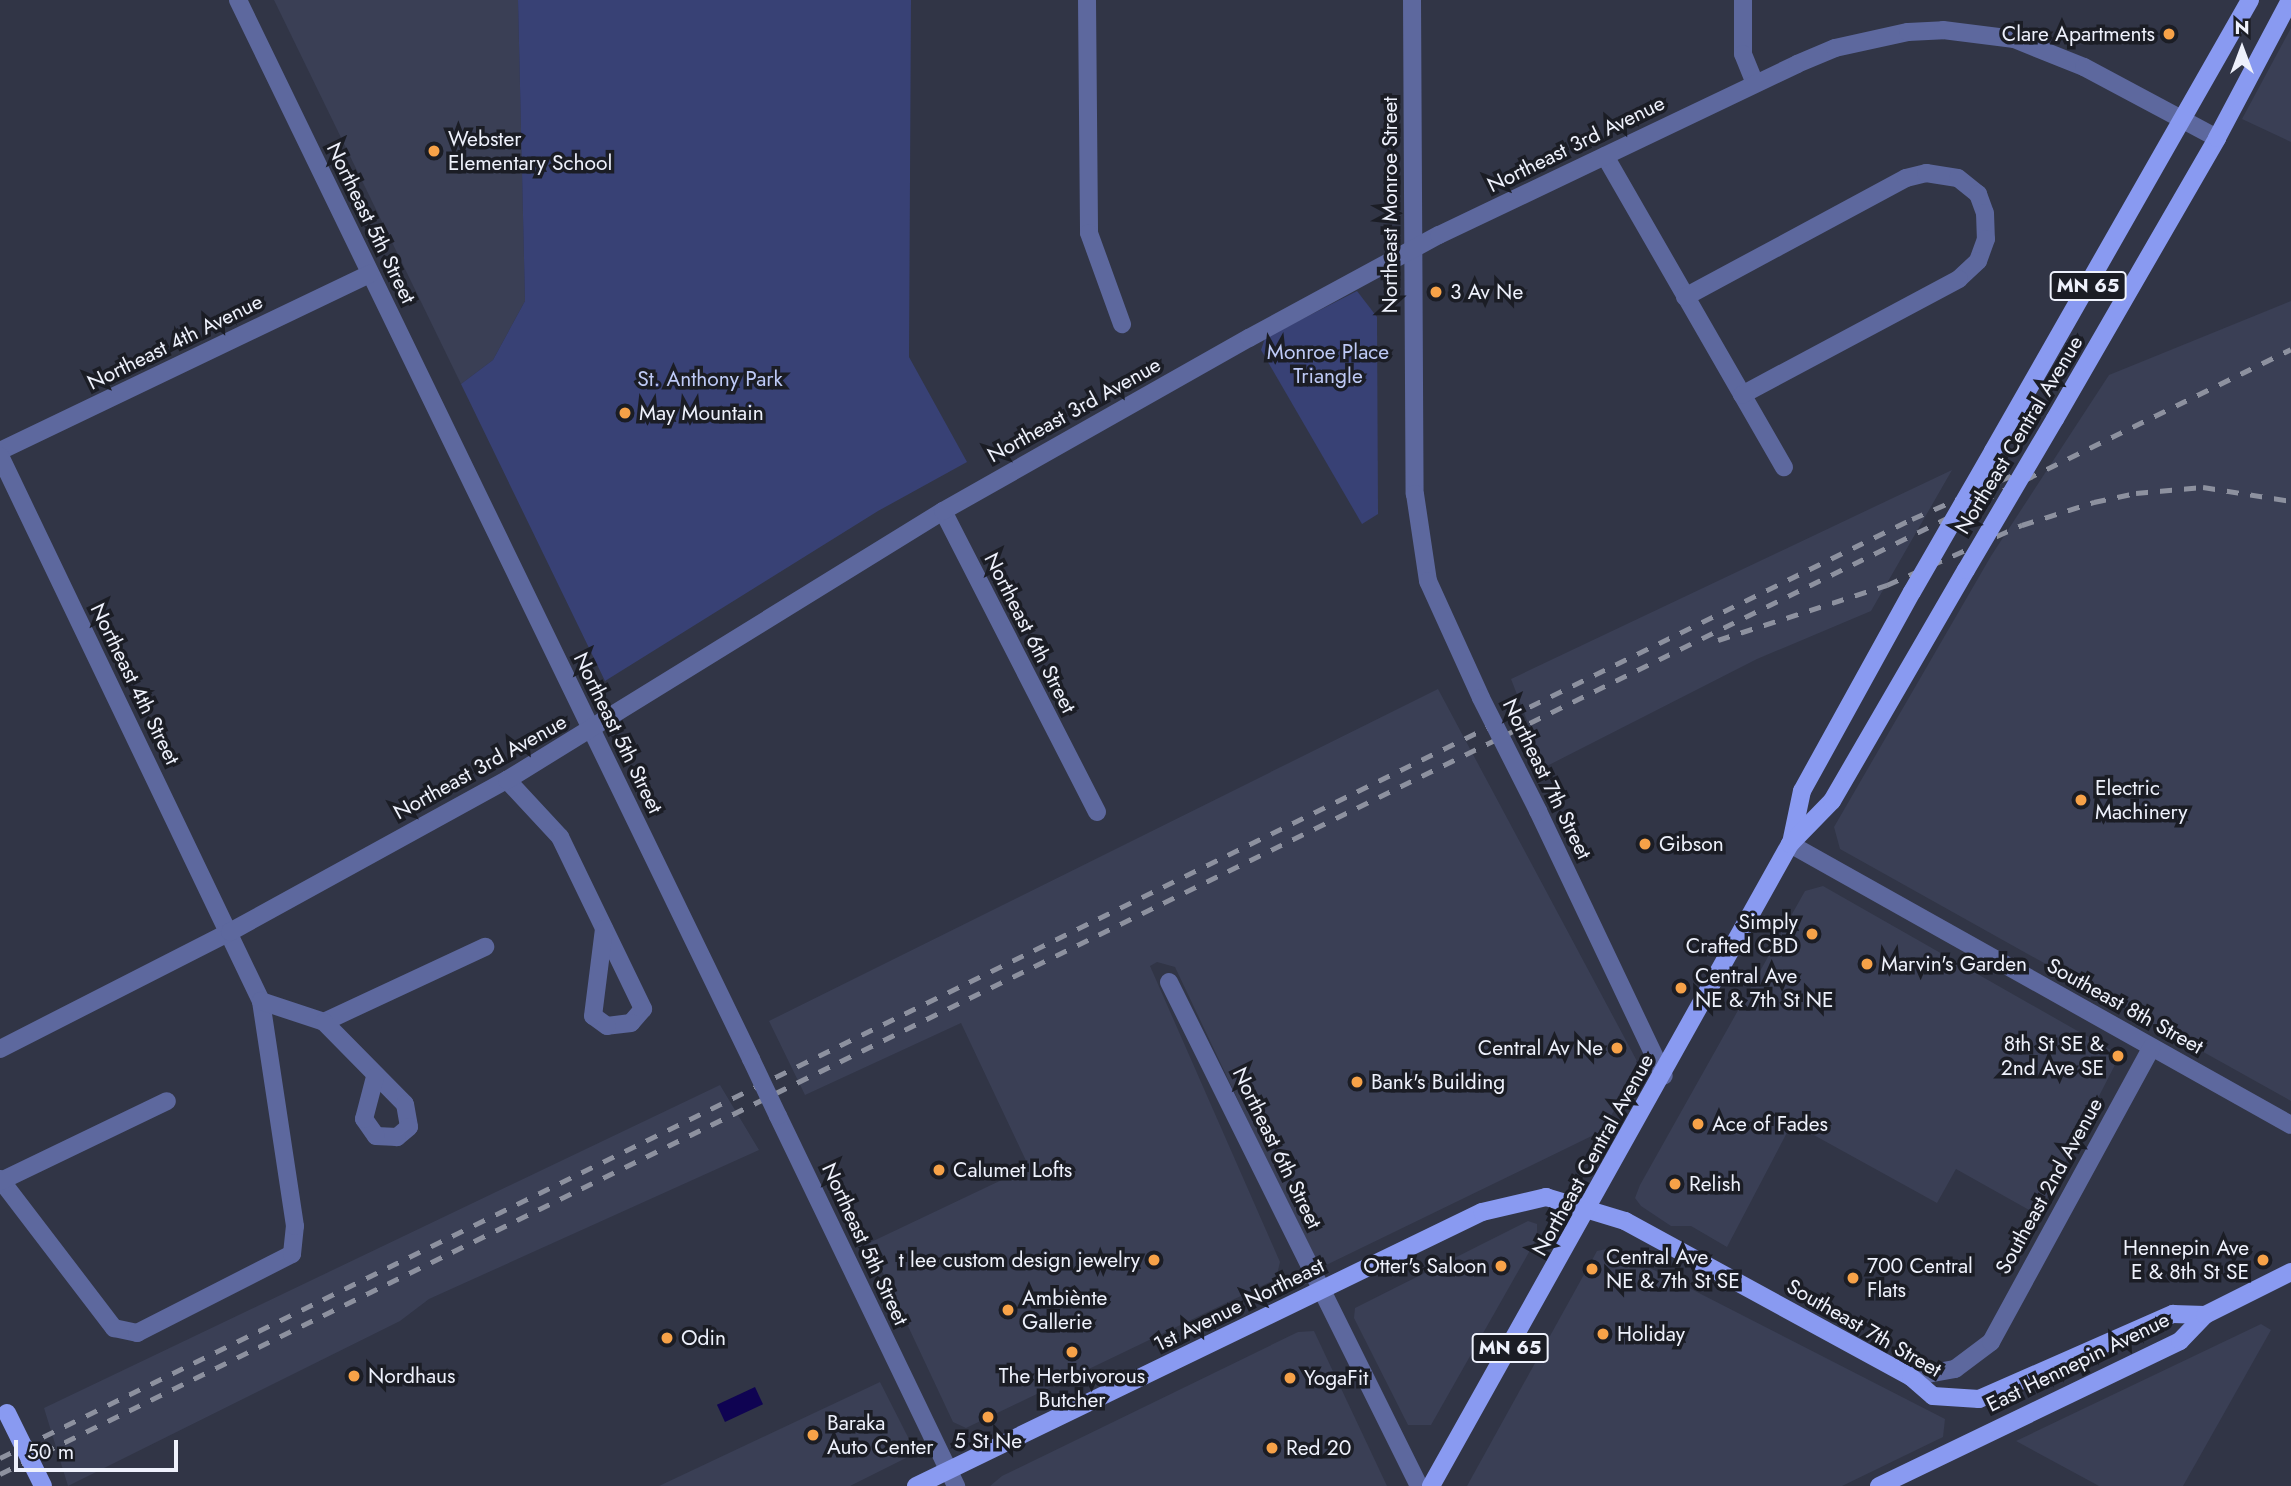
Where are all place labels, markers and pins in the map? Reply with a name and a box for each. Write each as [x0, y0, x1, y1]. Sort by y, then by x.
place label: Clare Apartments [2002, 21, 2155, 47]
marker: Clare Apartments [2161, 26, 2177, 42]
place label: Webster Elementary School [448, 126, 612, 176]
marker: Webster Elementary School [426, 143, 442, 159]
place label: 3 Av Ne [1450, 279, 1523, 305]
marker: 3 Av Ne [1428, 284, 1444, 300]
place label: May Mountain [639, 400, 764, 426]
marker: May Mountain [617, 405, 633, 421]
place label: Electric Machinery [2095, 775, 2188, 825]
marker: Electric Machinery [2073, 792, 2089, 808]
place label: Gibson [1659, 831, 1724, 857]
marker: Gibson [1637, 836, 1653, 852]
place label: Simply Crafted CBD [1686, 909, 1798, 959]
marker: Simply Crafted CBD [1804, 926, 1820, 942]
place label: Marvin's Garden [1881, 951, 2027, 977]
marker: Marvin's Garden [1859, 956, 1875, 972]
place label: Central Ave NE & 7th St NE [1695, 963, 1834, 1013]
marker: Central Ave NE & 7th St NE [1673, 980, 1689, 996]
place label: 8th St SE & 2nd Ave SE [2001, 1031, 2104, 1081]
place label: Central Av Ne [1478, 1035, 1603, 1061]
marker: Central Av Ne [1609, 1040, 1625, 1056]
marker: 8th St SE & 2nd Ave SE [2110, 1048, 2126, 1064]
place label: Bank's Building [1371, 1069, 1505, 1095]
marker: Bank's Building [1349, 1074, 1365, 1090]
place label: Ace of Fades [1712, 1111, 1828, 1137]
marker: Ace of Fades [1690, 1116, 1706, 1132]
place label: Calumet Lofts [953, 1157, 1072, 1183]
marker: Calumet Lofts [931, 1162, 947, 1178]
place label: Relish [1689, 1171, 1741, 1197]
marker: Relish [1667, 1176, 1683, 1192]
place label: Hennepin Ave E & 8th St SE [2123, 1235, 2249, 1285]
place label: Central Ave NE & 7th St SE [1606, 1244, 1740, 1294]
place label: t lee custom design jewelry [899, 1247, 1140, 1273]
marker: t lee custom design jewelry [1146, 1252, 1162, 1268]
marker: Hennepin Ave E & 8th St SE [2255, 1252, 2271, 1268]
place label: Otter's Saloon [1363, 1253, 1487, 1279]
place label: 700 Central Flats [1867, 1253, 1973, 1303]
marker: Otter's Saloon [1493, 1258, 1509, 1274]
marker: Central Ave NE & 7th St SE [1584, 1261, 1600, 1277]
marker: 700 Central Flats [1845, 1270, 1861, 1286]
place label: Ambiènte Gallerie [1022, 1285, 1107, 1335]
marker: Ambiènte Gallerie [1000, 1302, 1016, 1318]
place label: Holiday [1617, 1321, 1685, 1347]
place label: Odin [681, 1325, 726, 1351]
marker: Holiday [1595, 1326, 1611, 1342]
marker: Odin [659, 1330, 675, 1346]
marker: The Herbivorous Butcher [1064, 1344, 1080, 1360]
place label: Nordhaus [368, 1363, 456, 1389]
place label: The Herbivorous Butcher [999, 1363, 1145, 1413]
place label: YogaFit [1304, 1365, 1368, 1391]
marker: Nordhaus [346, 1368, 362, 1384]
marker: YogaFit [1282, 1370, 1298, 1386]
marker: 5 St Ne [980, 1409, 996, 1425]
place label: Baraka Auto Center [827, 1410, 934, 1460]
marker: Baraka Auto Center [805, 1427, 821, 1443]
place label: 5 St Ne [954, 1428, 1022, 1454]
place label: Red 20 [1286, 1435, 1351, 1461]
marker: Red 20 [1264, 1440, 1280, 1456]

